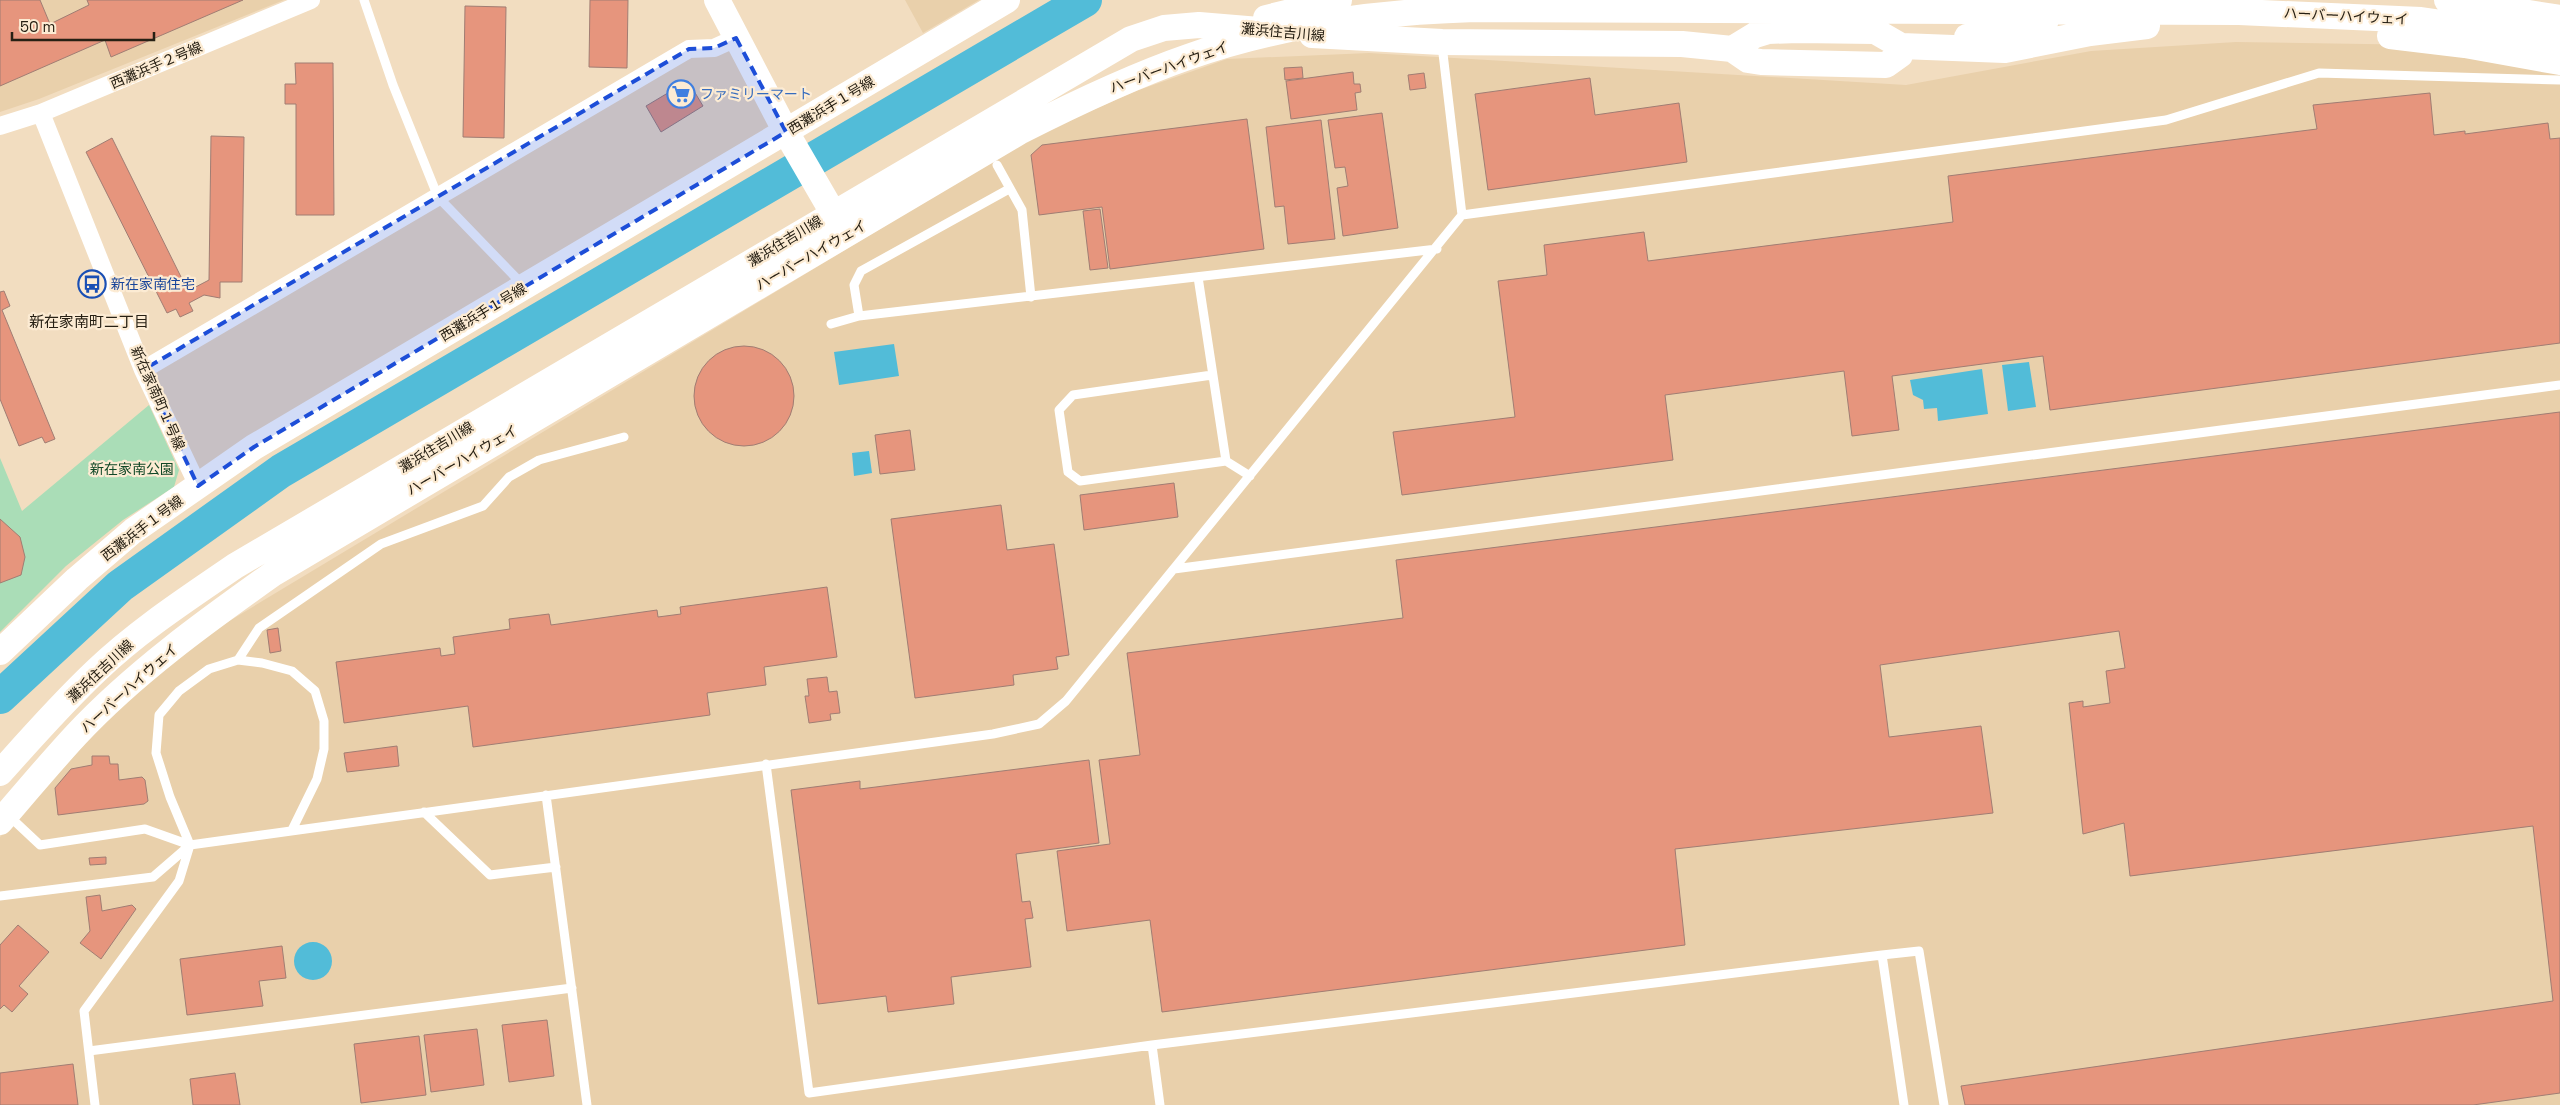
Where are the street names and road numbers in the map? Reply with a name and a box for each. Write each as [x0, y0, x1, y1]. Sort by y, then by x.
street label: ハーバーハイウェイ [2283, 4, 2409, 28]
street label: 灘浜住吉川線 [1240, 19, 1326, 45]
street label: ハーバーハイウェイ [1107, 37, 1231, 97]
street label: 西灘浜手２号線 [107, 38, 205, 92]
street label: 西灘浜手１号線 [784, 72, 878, 138]
street label: 灘浜住吉川線 [744, 212, 826, 270]
street label: ハーバーハイウェイ [752, 216, 870, 294]
street label: 西灘浜手１号線 [436, 279, 530, 345]
street label: 新在家南町１号線 [127, 343, 189, 453]
street label: 灘浜住吉川線 [395, 418, 477, 476]
street label: ハーバーハイウェイ [403, 421, 521, 499]
street label: 西灘浜手１号線 [97, 491, 187, 565]
street label: 灘浜住吉川線 [63, 636, 137, 706]
street label: ハーバーハイウェイ [76, 639, 182, 737]

